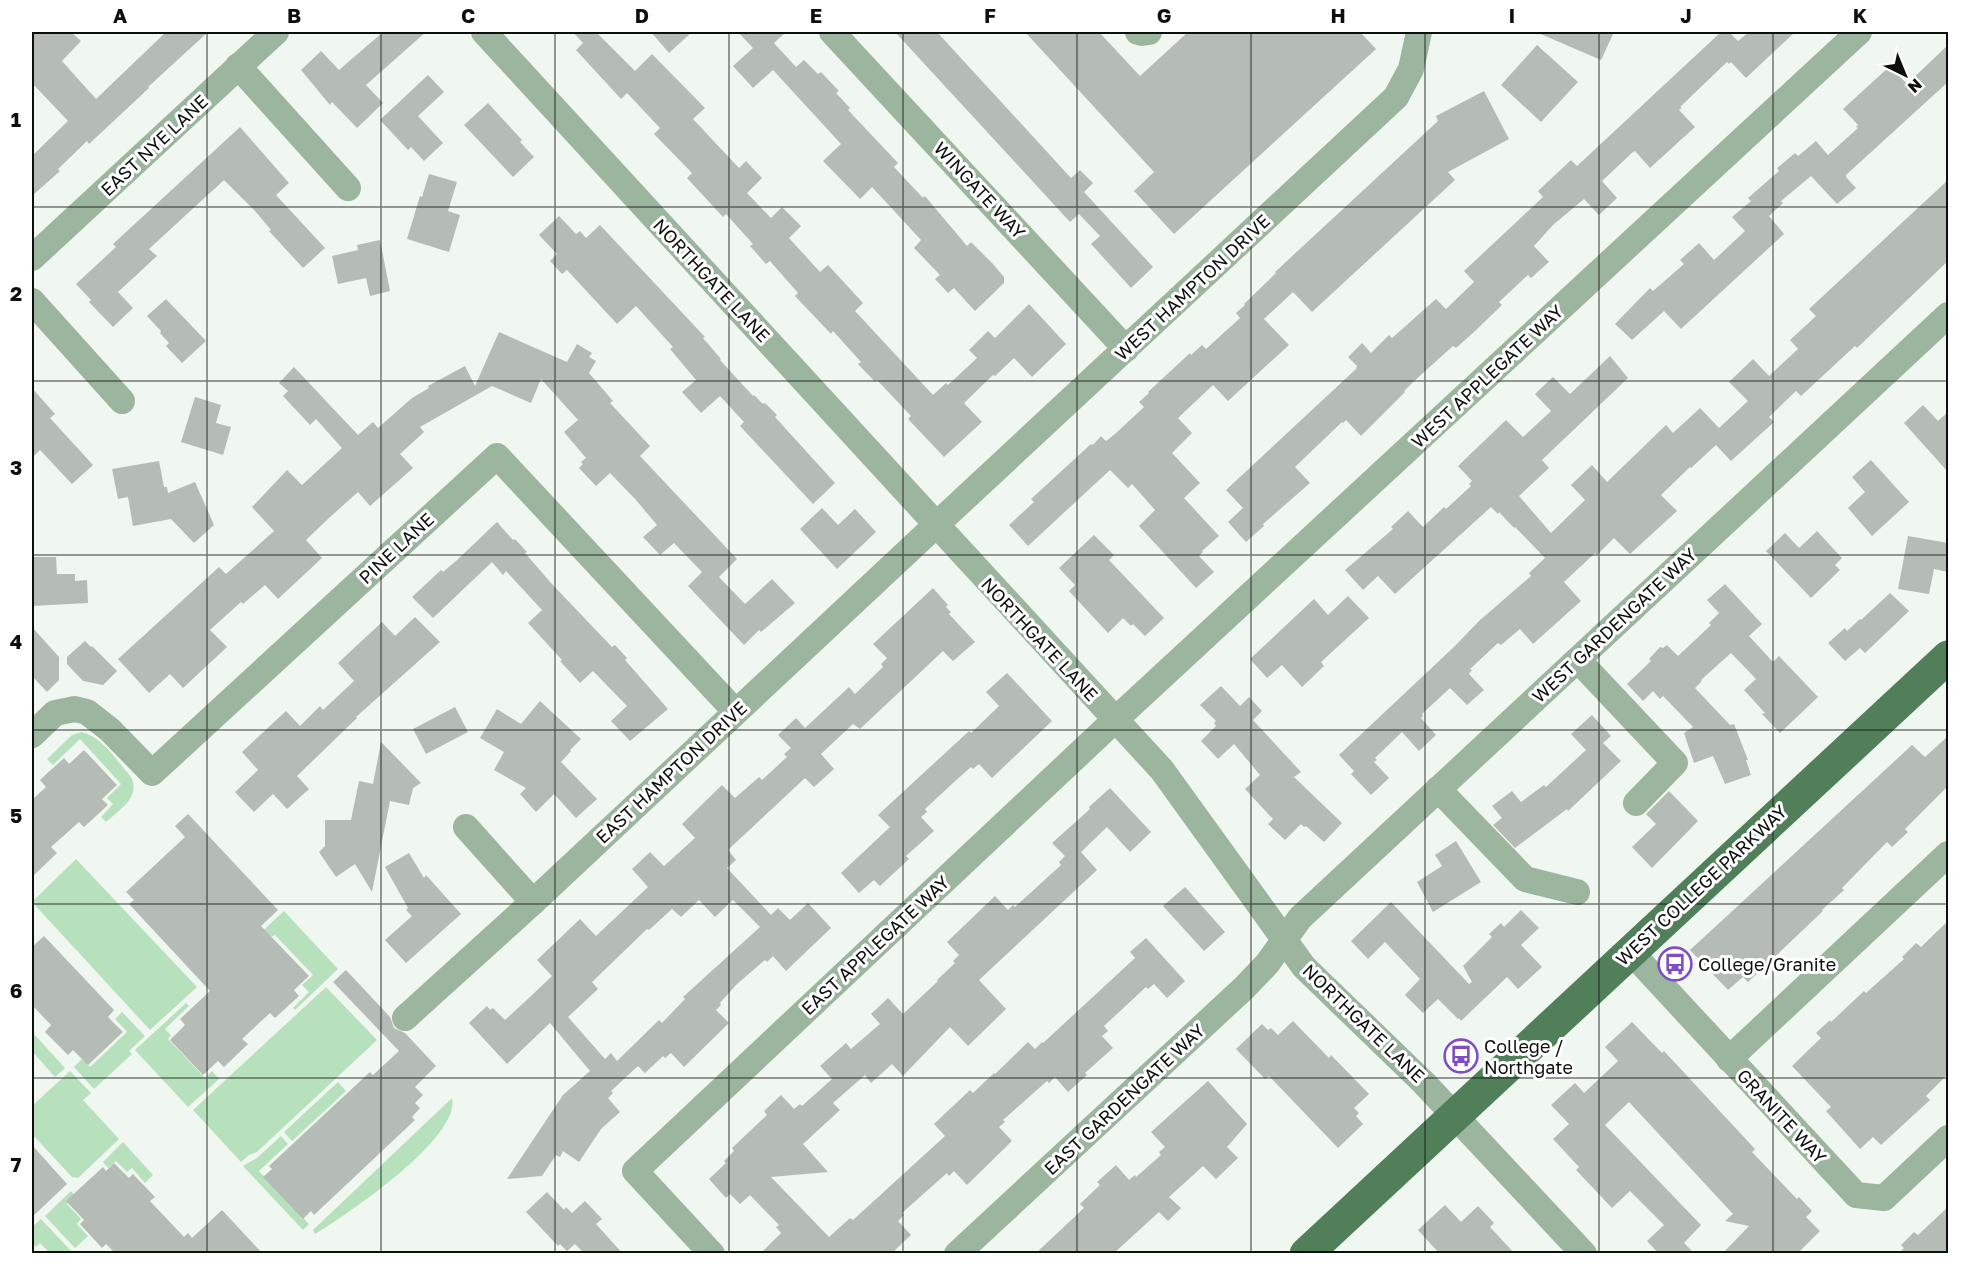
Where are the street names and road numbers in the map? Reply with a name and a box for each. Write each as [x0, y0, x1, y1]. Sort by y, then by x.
street label: EAST NYE LANE [96, 90, 212, 200]
street label: WINGATE WAY [930, 137, 1031, 243]
street label: WEST HAMPTON DRIVE [1110, 209, 1274, 365]
street label: NORTHGATE LANE [649, 214, 775, 346]
street label: WEST APPLEGATE WAY [1406, 300, 1568, 452]
street label: PINE LANE [354, 508, 438, 588]
street label: WEST GARDENGATE WAY [1527, 543, 1701, 707]
street label: NORTHGATE LANE [977, 573, 1103, 705]
street label: EAST HAMPTON DRIVE [591, 696, 751, 848]
street label: WEST COLLEGE PARKWAY [1611, 800, 1791, 970]
street label: EAST APPLEGATE WAY [796, 870, 954, 1019]
street label: NORTHGATE LANE [1298, 959, 1430, 1087]
street label: EAST GARDENGATE WAY [1039, 1019, 1209, 1179]
street label: GRANITE WAY [1733, 1064, 1832, 1168]

